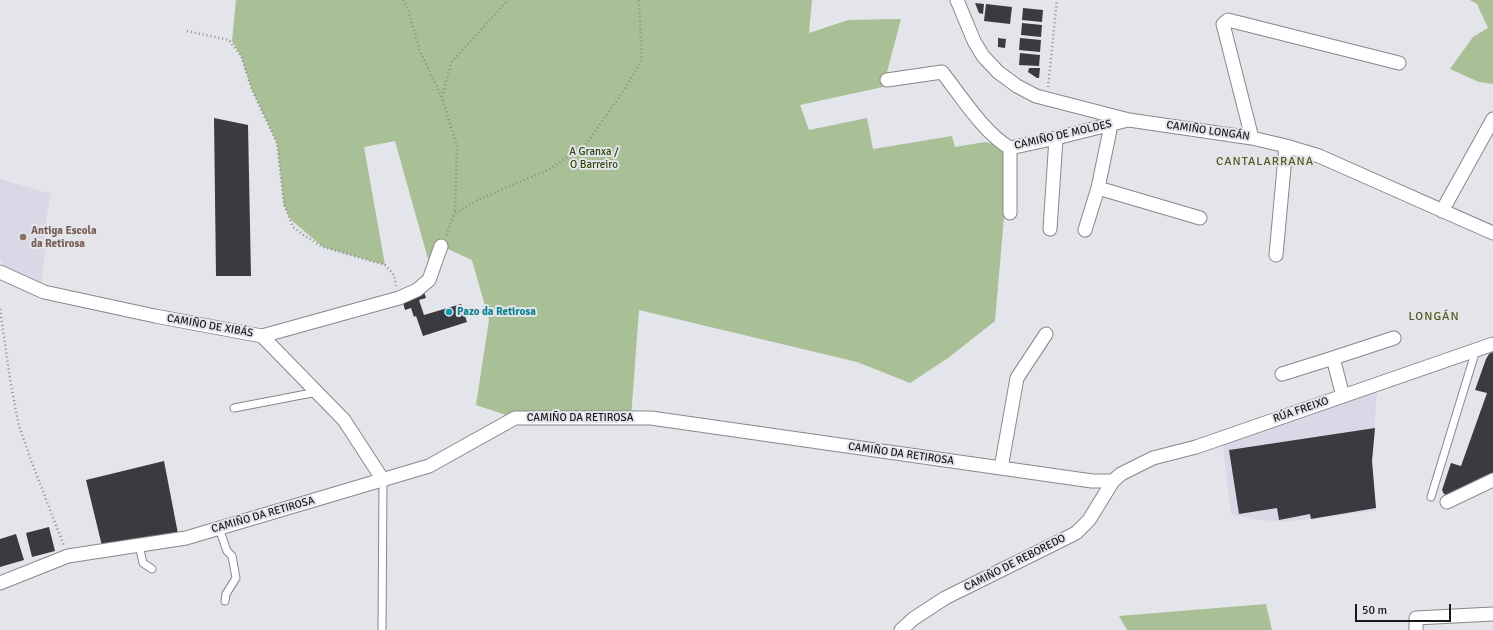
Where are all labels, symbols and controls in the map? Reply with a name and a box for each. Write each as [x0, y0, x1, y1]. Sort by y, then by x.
street label: CAMIÑO DE MOLDES [1013, 117, 1113, 153]
street label: CAMIÑO LONGÁN [1165, 119, 1251, 143]
park label: A Granxa / O Barreiro [569, 145, 619, 171]
district label: CANTALARRANA [1216, 155, 1314, 169]
place label: Antiga Escola da Retirosa [31, 224, 97, 250]
marker: Antiga Escola da Retirosa [18, 232, 28, 242]
place label: Pazo da Retirosa [457, 305, 536, 319]
marker: Pazo da Retirosa [444, 307, 454, 317]
district label: LONGÁN [1408, 310, 1460, 324]
street label: CAMIÑO DE XIBÁS [166, 312, 254, 340]
street label: RÚA FREIXO [1271, 394, 1331, 426]
street label: CAMIÑO DA RETIROSA [527, 411, 633, 425]
street label: CAMIÑO DA RETIROSA [847, 440, 955, 468]
street label: CAMIÑO DA RETIROSA [210, 494, 316, 536]
street label: CAMIÑO DE REBOREDO [962, 532, 1068, 594]
scale bar [1357, 596, 1453, 622]
text: 50 m [1362, 603, 1387, 618]

